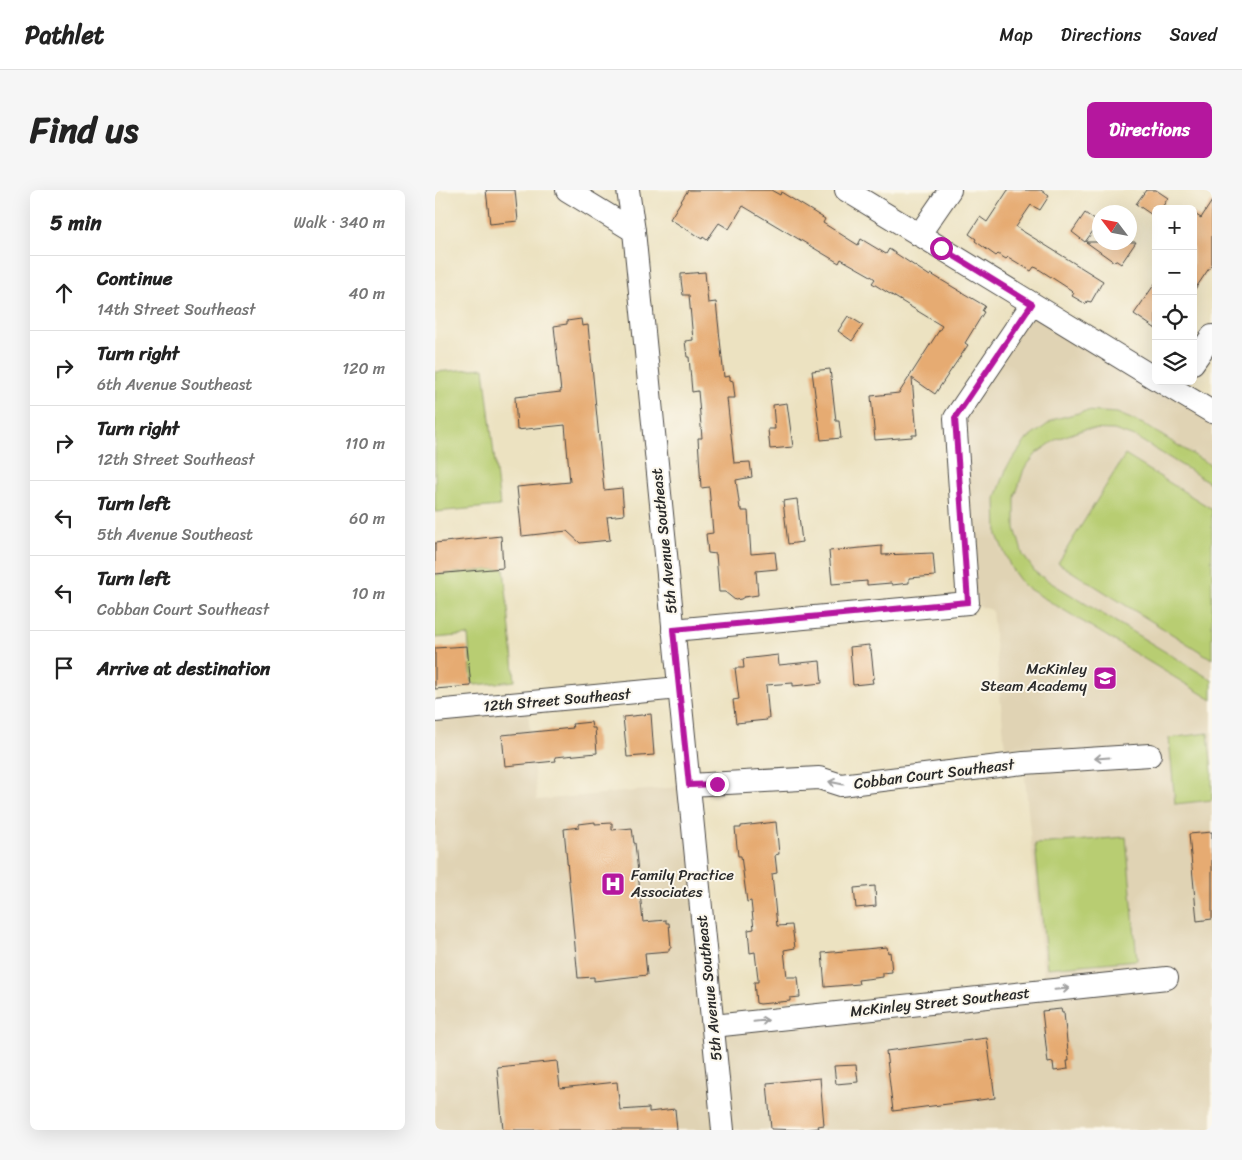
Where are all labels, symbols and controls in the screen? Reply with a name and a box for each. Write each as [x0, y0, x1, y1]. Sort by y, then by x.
text: Pathlet [25, 14, 104, 56]
text: Map [1000, 19, 1033, 51]
text: Directions [1061, 19, 1142, 51]
text: Saved [1170, 19, 1217, 51]
text: Find us [30, 99, 138, 161]
button: Directions [1087, 102, 1212, 158]
text: 5 min [50, 204, 102, 242]
north arrow [1092, 205, 1137, 250]
map controls [1152, 205, 1197, 385]
button: + [1152, 205, 1197, 250]
text: Walk · 340 m [294, 208, 385, 237]
route start [930, 237, 953, 260]
button: − [1152, 250, 1197, 295]
text: Continue [97, 262, 173, 295]
icon: ahead [50, 279, 78, 307]
text: 40 m [348, 279, 385, 308]
text: 14th Street Southeast [97, 295, 256, 324]
button: locate [1152, 295, 1197, 340]
text: Turn right [97, 337, 179, 370]
button: layers [1152, 340, 1197, 385]
icon: right [50, 354, 78, 382]
text: 120 m [342, 354, 385, 383]
text: 6th Avenue Southeast [97, 370, 252, 399]
text: Turn right [97, 412, 179, 445]
icon: right [50, 429, 78, 457]
text: 110 m [345, 429, 385, 458]
text: 12th Street Southeast [97, 445, 255, 474]
street label: 5th Avenue Southeast [643, 466, 685, 615]
text: Turn left [97, 487, 170, 520]
icon: left [50, 504, 78, 532]
text: 60 m [349, 504, 385, 533]
text: 5th Avenue Southeast [97, 520, 253, 549]
text: Turn left [97, 562, 170, 595]
icon: left [50, 579, 78, 607]
text: 10 m [352, 579, 385, 608]
text: Cobban Court Southeast [97, 595, 269, 624]
text: Arrive at destination [97, 652, 270, 685]
icon: arrive [50, 654, 78, 682]
place label: McKinley Steam Academy [981, 656, 1087, 699]
school or university icon: McKinley Steam Academy [1092, 665, 1118, 691]
street label: 12th Street Southeast [482, 681, 633, 719]
street label: Cobban Court Southeast [852, 751, 1017, 797]
one-way arrow [1094, 754, 1110, 763]
route end [706, 773, 729, 796]
one-way arrow [828, 778, 844, 787]
place label: Family Practice Associates [630, 862, 734, 905]
hospital icon: Family Practice Associates [600, 871, 626, 897]
street label: 5th Avenue Southeast [688, 913, 730, 1062]
street label: McKinley Street Southeast [849, 980, 1032, 1024]
one-way arrow [1054, 984, 1070, 994]
one-way arrow [753, 1016, 769, 1026]

